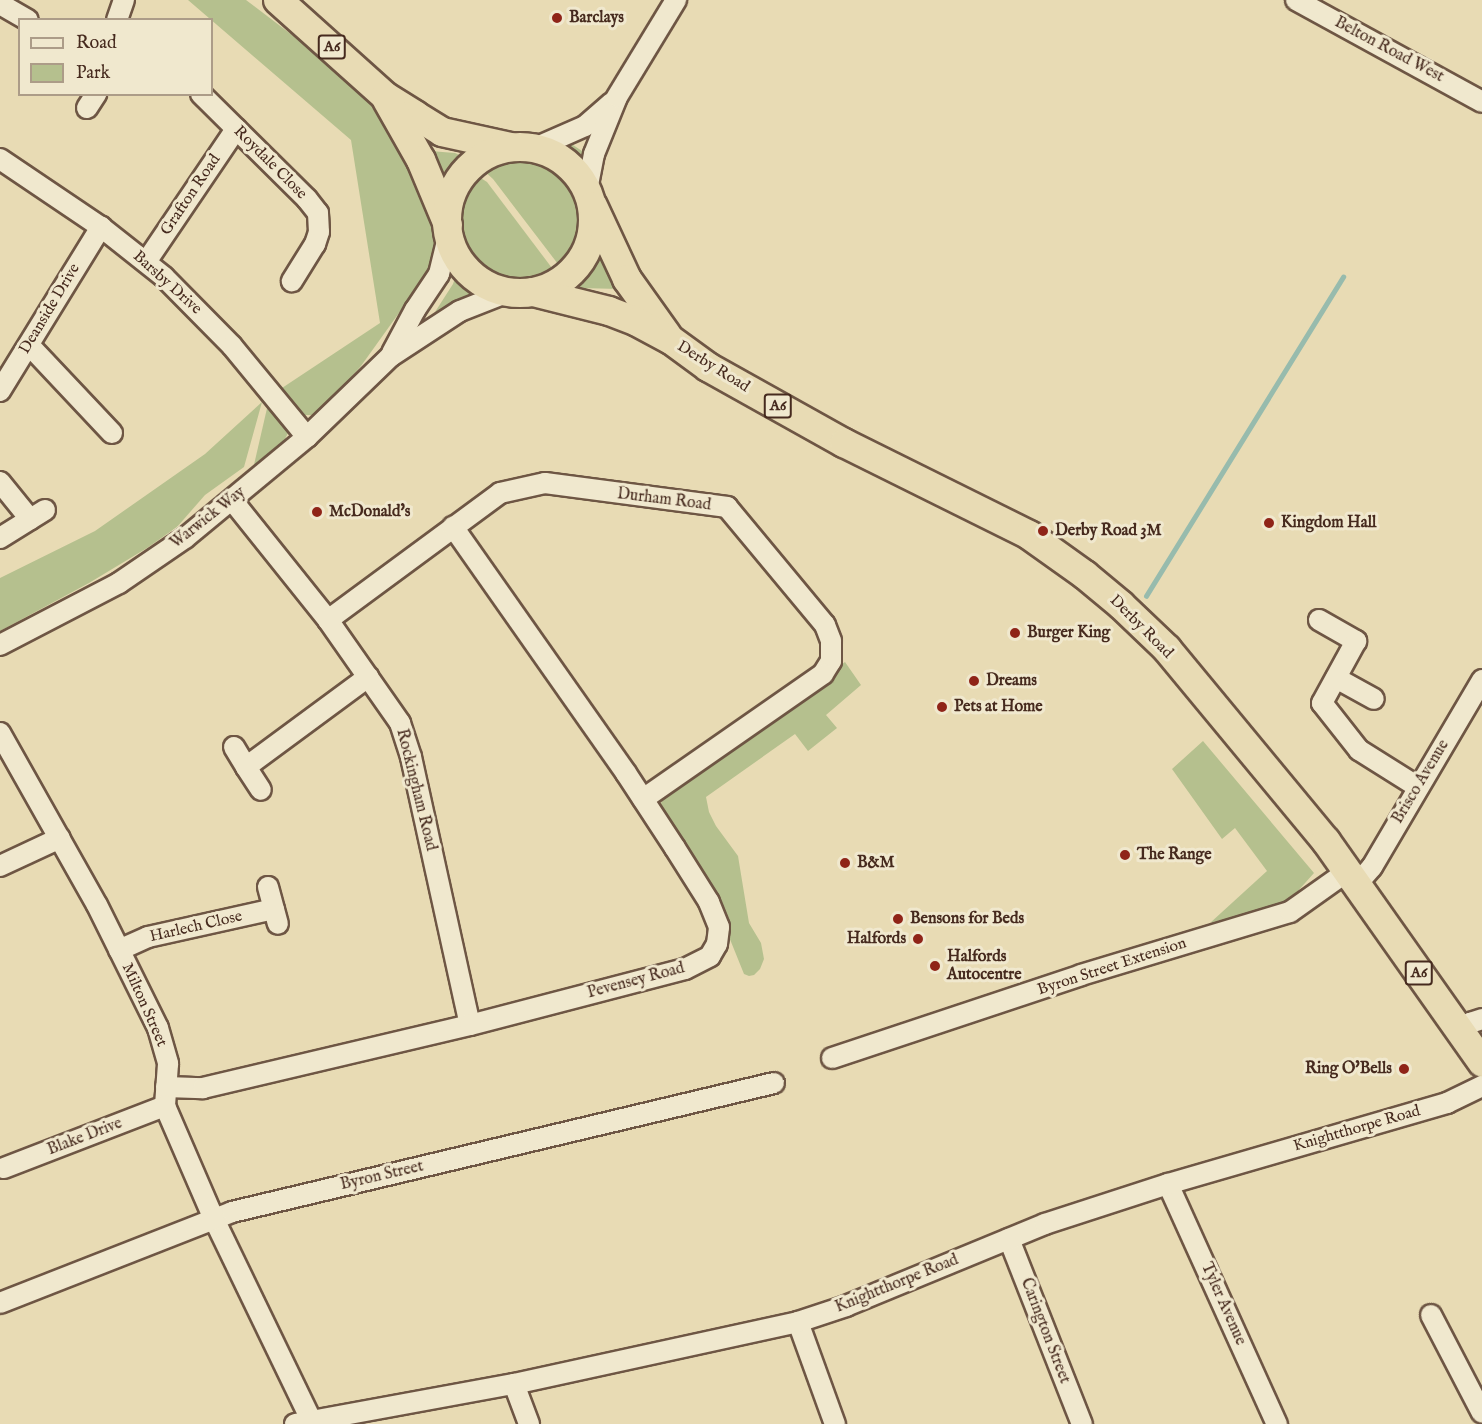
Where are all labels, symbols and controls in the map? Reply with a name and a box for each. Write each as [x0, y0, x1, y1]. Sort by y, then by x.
place label: Barclays [569, 8, 624, 28]
marker: Barclays [550, 11, 564, 25]
street label: Belton Road West [1331, 13, 1447, 87]
legend [18, 18, 213, 96]
text: Road [76, 32, 117, 55]
road number: A6 [317, 35, 347, 59]
text: Park [76, 62, 110, 85]
street label: Roydale Close [229, 122, 311, 204]
street label: Grafton Road [157, 151, 225, 239]
street label: Barsby Drive [129, 247, 205, 319]
street label: Deanside Drive [15, 260, 85, 358]
street label: Derby Road [673, 337, 753, 397]
road number: A6 [763, 394, 793, 418]
street label: Warwick Way [167, 483, 249, 553]
street label: Durham Road [616, 485, 712, 515]
place label: McDonald's [329, 502, 410, 522]
marker: McDonald's [310, 505, 324, 519]
place label: Kingdom Hall [1281, 513, 1376, 533]
marker: Kingdom Hall [1262, 516, 1276, 530]
place label: Derby Road 3M [1055, 521, 1162, 541]
marker: Derby Road 3M [1036, 524, 1050, 538]
street label: Derby Road [1105, 591, 1177, 663]
place label: Burger King [1027, 623, 1110, 643]
marker: Burger King [1008, 626, 1022, 640]
place label: Dreams [986, 671, 1037, 691]
marker: Dreams [967, 674, 981, 688]
place label: Pets at Home [954, 697, 1043, 717]
marker: Pets at Home [935, 700, 949, 714]
street label: Rockingham Road [392, 727, 440, 853]
street label: Brisco Avenue [1389, 737, 1453, 827]
place label: The Range [1137, 845, 1212, 865]
marker: The Range [1118, 848, 1132, 862]
place label: B&M [857, 853, 895, 873]
marker: B&M [838, 856, 852, 870]
street label: Harlech Close [148, 907, 244, 947]
place label: Bensons for Beds [910, 909, 1024, 929]
marker: Bensons for Beds [891, 912, 905, 926]
place label: Halfords [847, 929, 906, 949]
marker: Halfords [911, 932, 925, 946]
street label: Byron Street Extension [1035, 934, 1189, 1000]
place label: Halfords Autocentre [947, 947, 1022, 985]
street label: Pevensey Road [585, 959, 687, 1003]
marker: Halfords Autocentre [928, 959, 942, 973]
street label: Milton Street [117, 960, 171, 1050]
road number: A6 [1404, 961, 1434, 985]
place label: Ring O'Bells [1305, 1059, 1392, 1079]
marker: Ring O'Bells [1397, 1062, 1411, 1076]
street label: Knightthorpe Road [1291, 1102, 1423, 1156]
street label: Blake Drive [45, 1114, 125, 1160]
street label: Byron Street [339, 1157, 425, 1195]
street label: Knightthorpe Road [833, 1251, 961, 1317]
street label: Tyler Avenue [1196, 1260, 1250, 1348]
street label: Carington Street [1016, 1275, 1074, 1387]

